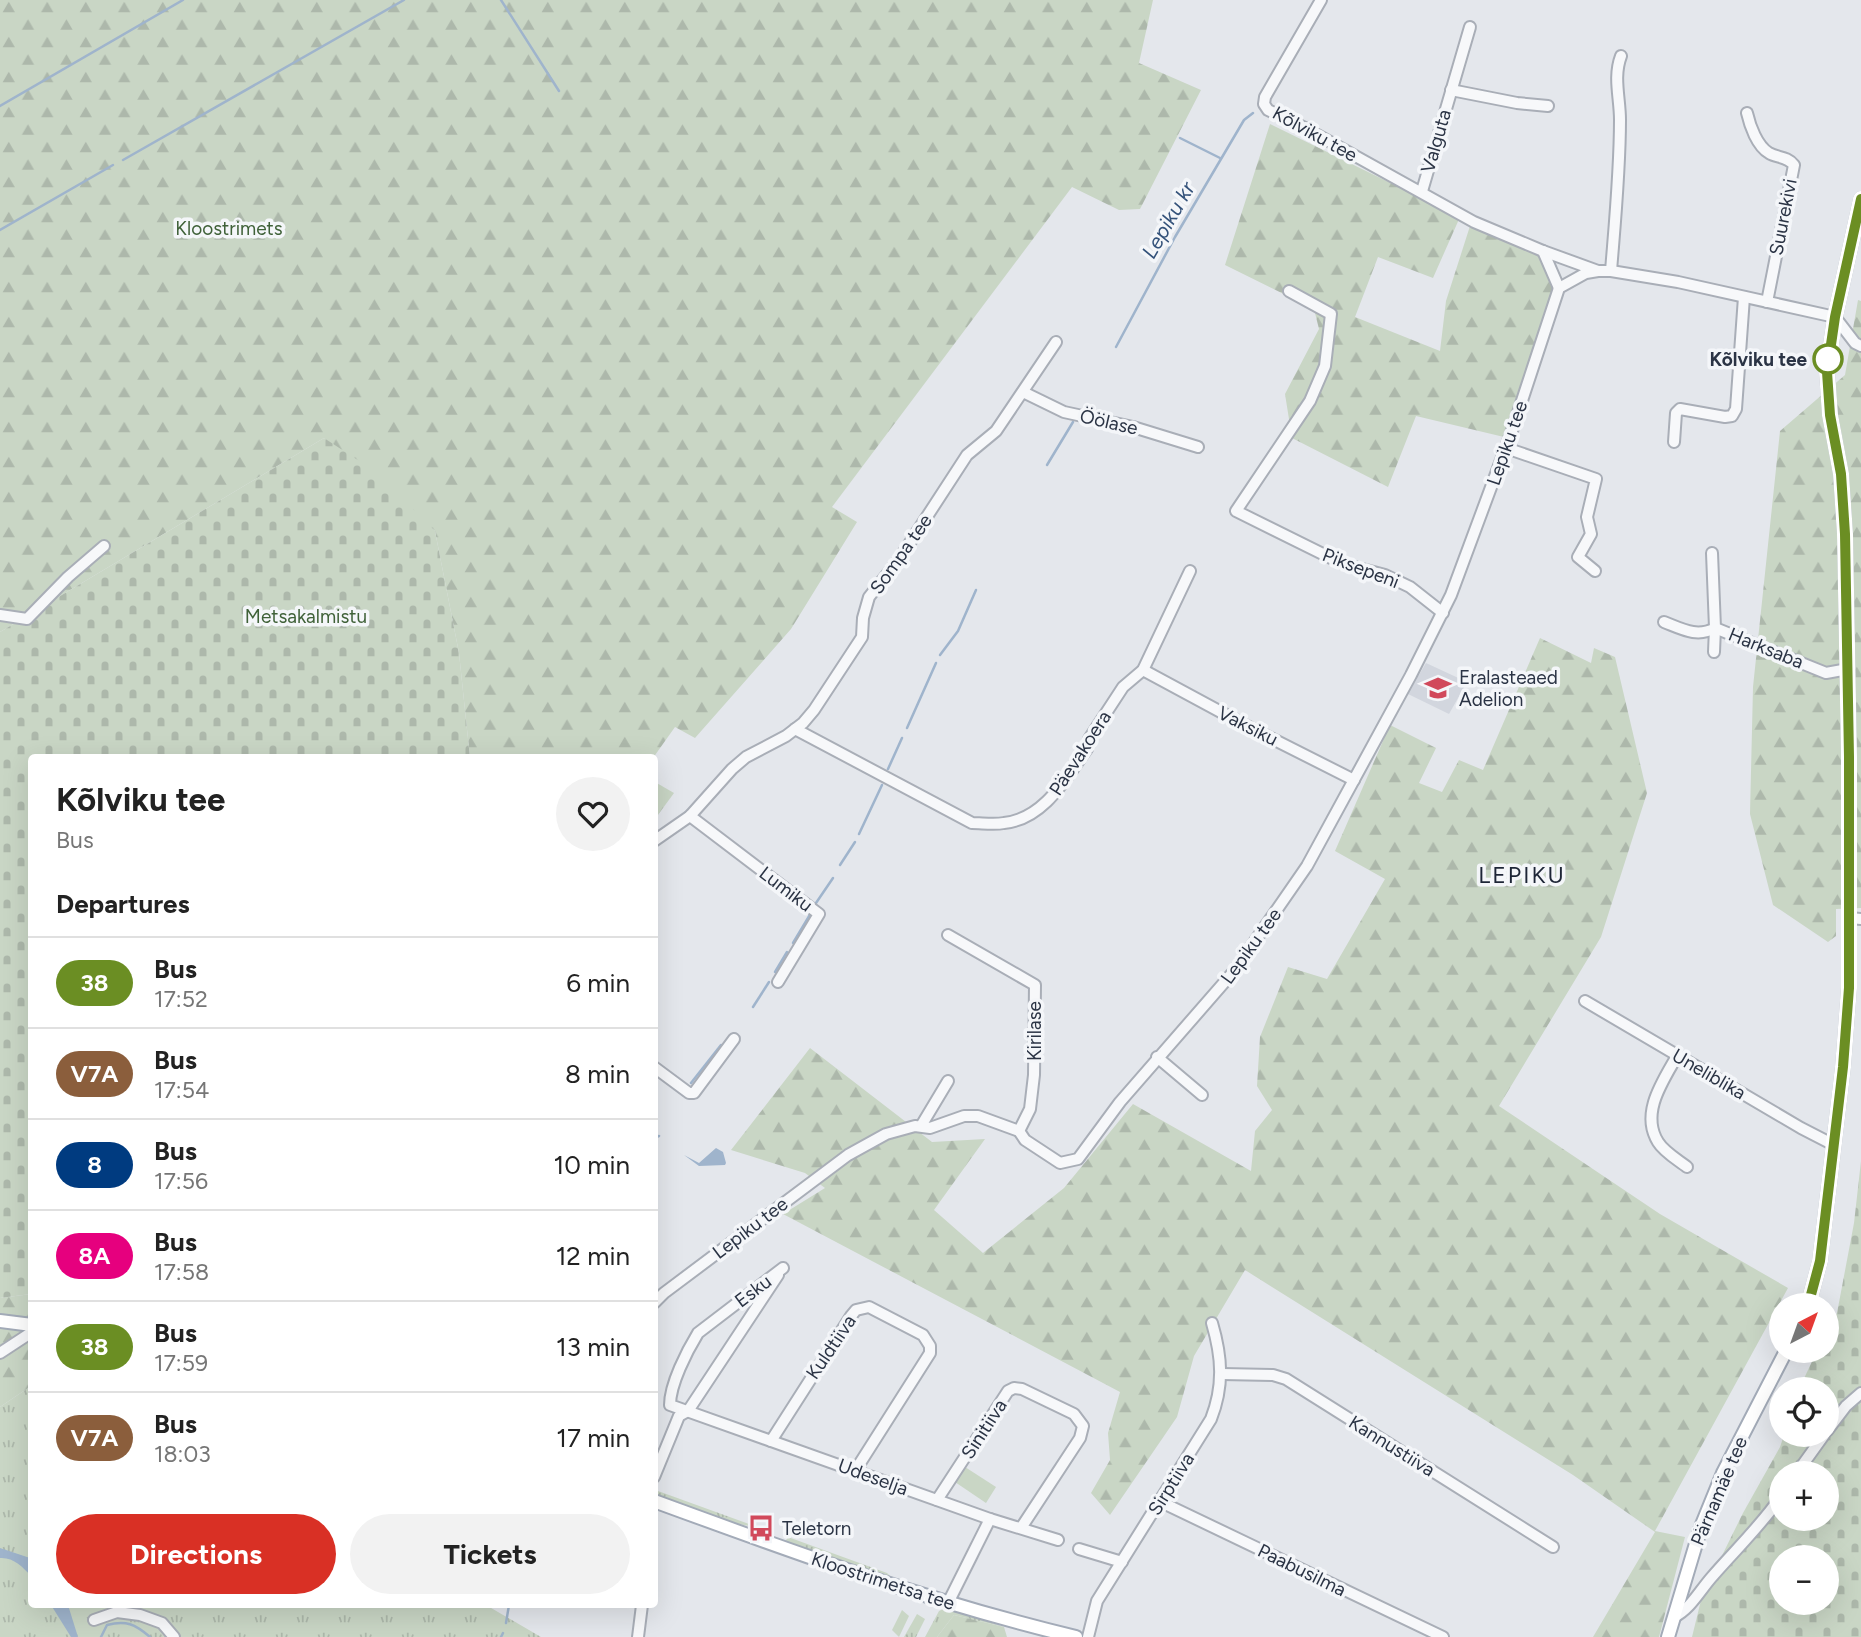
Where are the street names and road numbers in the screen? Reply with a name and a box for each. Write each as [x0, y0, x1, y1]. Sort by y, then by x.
street label: Kõlviku tee [1269, 101, 1361, 167]
street label: Valguta [1416, 107, 1456, 175]
street label: Suurekivi [1764, 177, 1802, 257]
street label: Lepiku tee [1482, 398, 1532, 488]
street label: Öölase [1078, 404, 1140, 440]
street label: Sompa tee [865, 510, 937, 598]
street label: Piksepeni [1319, 543, 1403, 593]
street label: Harksaba [1725, 623, 1807, 673]
street label: Vaksiku [1214, 701, 1282, 751]
street label: Päevakoera [1044, 706, 1116, 800]
street label: Lumiku [755, 861, 817, 917]
street label: Lepiku tee [1216, 904, 1286, 988]
street label: Kirilase [1023, 1001, 1046, 1061]
street label: Uneliblika [1668, 1044, 1750, 1104]
street label: Lepiku tee [708, 1192, 792, 1264]
street label: Esku [730, 1270, 776, 1312]
street label: Kuldtiiva [801, 1310, 861, 1384]
street label: Sinitiiva [956, 1395, 1012, 1463]
street label: Kannustiiva [1345, 1411, 1439, 1481]
street label: Pärnamäe tee [1686, 1433, 1752, 1549]
street label: Sirptiiva [1143, 1449, 1199, 1519]
street label: Udeselja [835, 1454, 911, 1500]
street label: Paabusilma [1254, 1539, 1350, 1601]
street label: Kloostrimetsa tee [808, 1547, 958, 1615]

